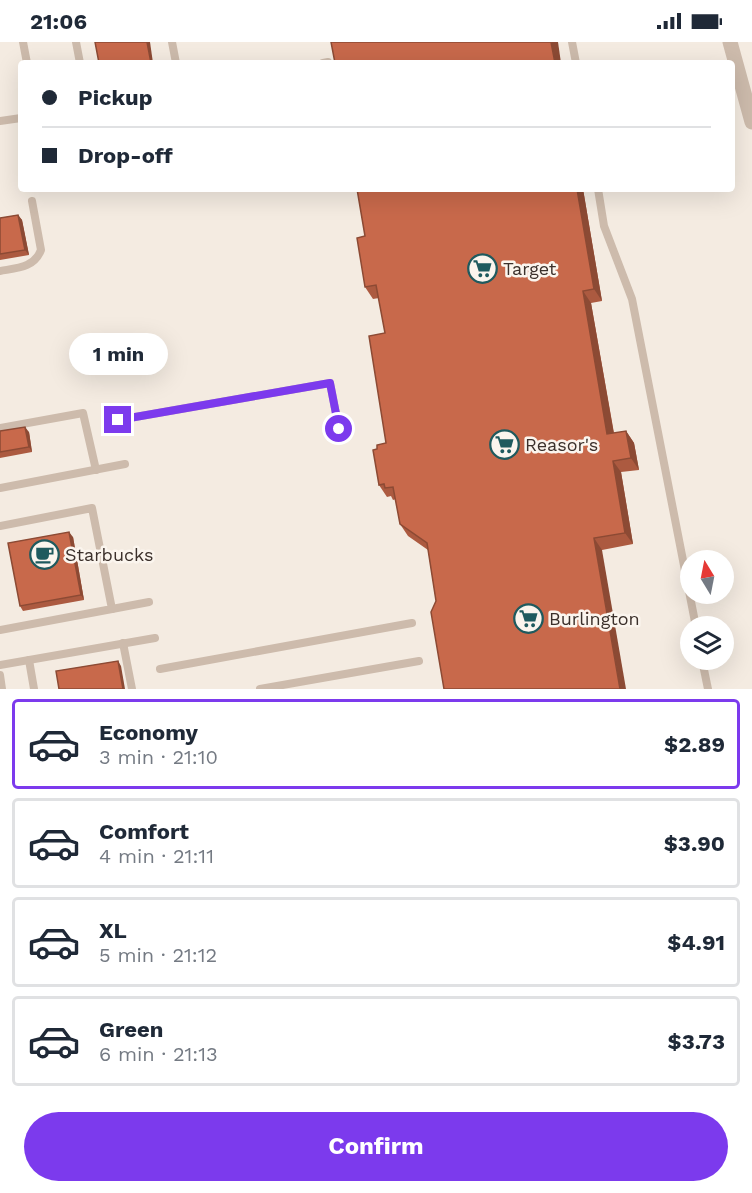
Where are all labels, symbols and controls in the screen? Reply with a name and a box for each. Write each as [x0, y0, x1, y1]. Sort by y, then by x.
text: 21:06 [30, 9, 87, 34]
text: Pickup [78, 85, 153, 110]
text: Drop-off [78, 143, 173, 168]
supermarket icon: Target [466, 252, 498, 284]
place label: Target [503, 258, 557, 279]
callout: 1 min [68, 333, 168, 375]
text: 1 min [93, 342, 144, 366]
route end [104, 406, 131, 433]
route start [325, 415, 352, 442]
supermarket icon: Reasor's [488, 428, 520, 460]
place label: Reasor's [525, 434, 598, 455]
cafe icon: Starbucks [28, 538, 60, 570]
place label: Starbucks [65, 544, 154, 565]
north arrow [680, 550, 734, 604]
map controls [680, 550, 734, 670]
supermarket icon: Burlington [512, 602, 544, 634]
place label: Burlington [549, 608, 640, 629]
button: layers [680, 616, 734, 670]
icon: car [27, 717, 81, 771]
text: Economy [99, 720, 198, 745]
text: $2.89 [664, 732, 725, 757]
text: 3 min · 21:10 [99, 745, 218, 769]
icon: car [27, 816, 81, 870]
text: Comfort [99, 819, 189, 844]
text: $3.90 [664, 831, 725, 856]
text: 4 min · 21:11 [99, 844, 214, 868]
icon: car [27, 915, 81, 969]
text: XL [99, 918, 127, 943]
text: $4.91 [667, 930, 725, 955]
text: 5 min · 21:12 [99, 943, 217, 967]
icon: car [27, 1014, 81, 1068]
text: Green [99, 1017, 163, 1042]
text: $3.73 [668, 1029, 725, 1054]
text: 6 min · 21:13 [99, 1042, 218, 1066]
button: Confirm [24, 1112, 728, 1181]

